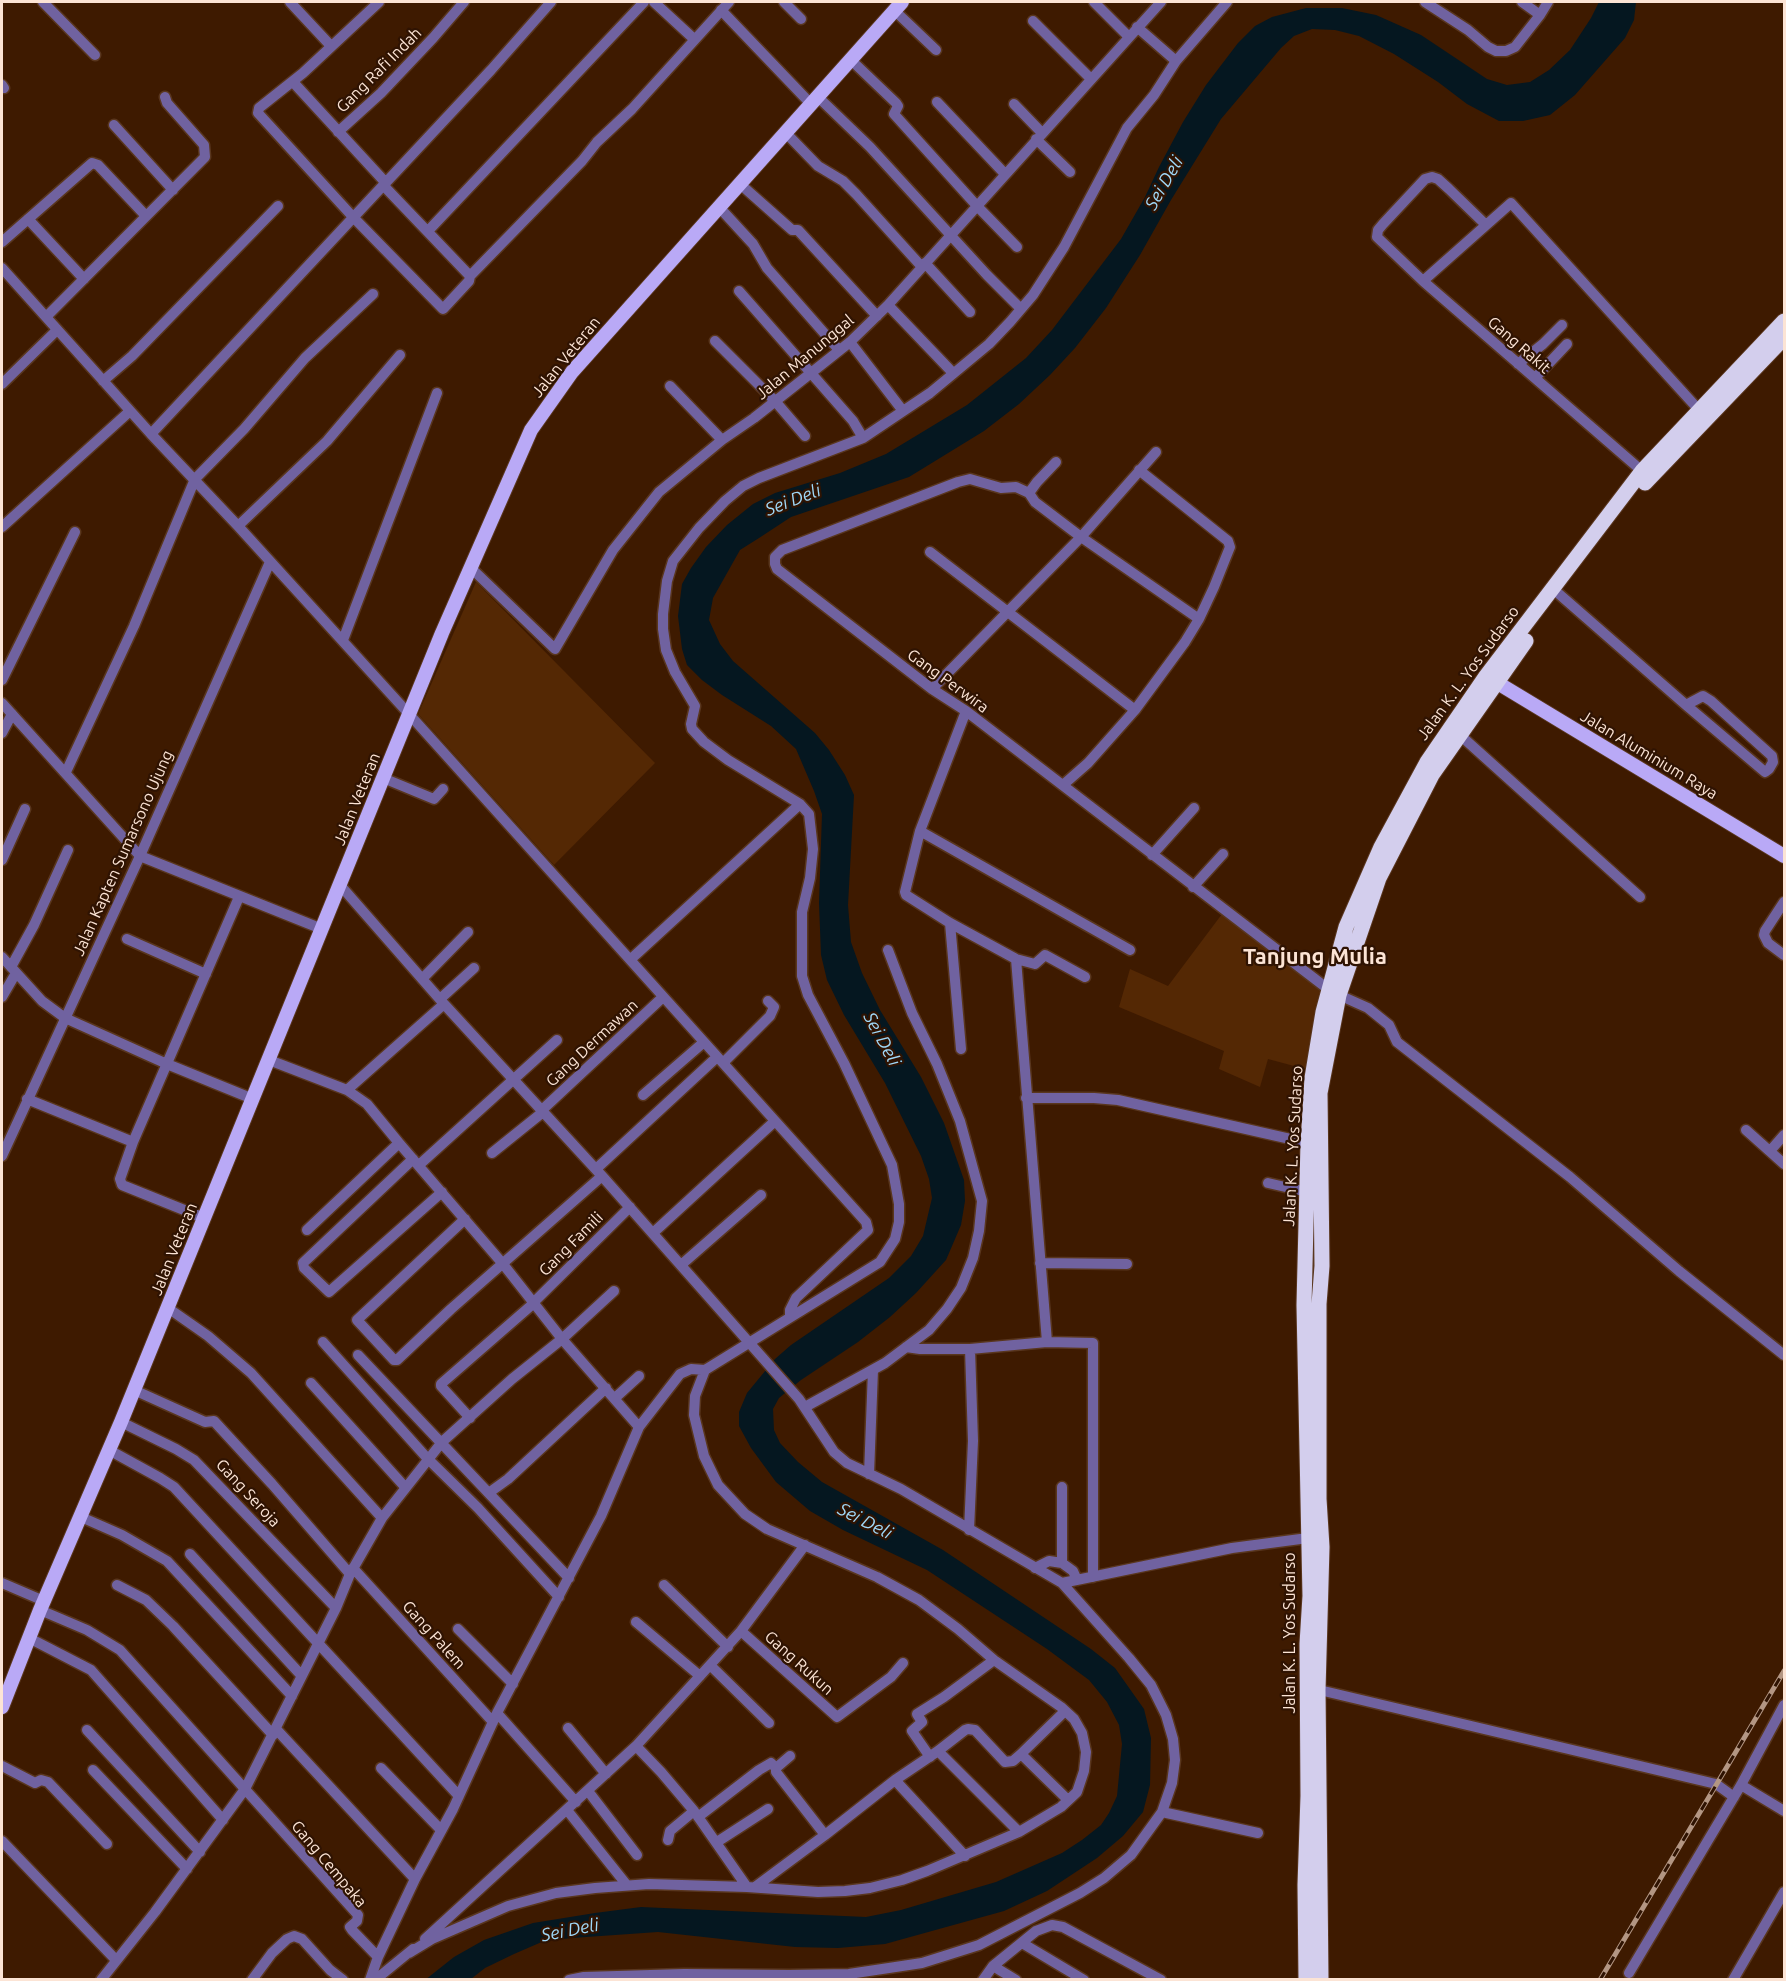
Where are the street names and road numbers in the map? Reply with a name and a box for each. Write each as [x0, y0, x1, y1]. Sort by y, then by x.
street label: Gang Rafi Indah [332, 23, 426, 117]
street label: Jalan Manunggal [752, 311, 858, 403]
street label: Gang Rakit [1484, 312, 1554, 378]
street label: Jalan Veteran [528, 313, 604, 401]
street label: Jalan K. L. Yos Sudarso [1413, 602, 1523, 744]
street label: Gang Perwira [904, 645, 992, 717]
street label: Jalan Aluminium Raya [1577, 706, 1721, 804]
street label: Jalan Kapten Sumarsono Ujung [69, 747, 177, 959]
street label: Jalan Veteran [330, 750, 384, 848]
street label: Gang Dermawan [542, 995, 642, 1091]
street label: Jalan K. L. Yos Sudarso [1279, 1065, 1307, 1227]
street label: Jalan Veteran [147, 1200, 201, 1298]
street label: Gang Famili [535, 1208, 607, 1280]
street label: Gang Seroja [212, 1455, 284, 1531]
street label: Jalan K. L. Yos Sudarso [1280, 1552, 1300, 1714]
street label: Gang Palem [398, 1597, 470, 1673]
street label: Gang Rukun [761, 1627, 837, 1699]
street label: Gang Cempaka [287, 1817, 371, 1911]

